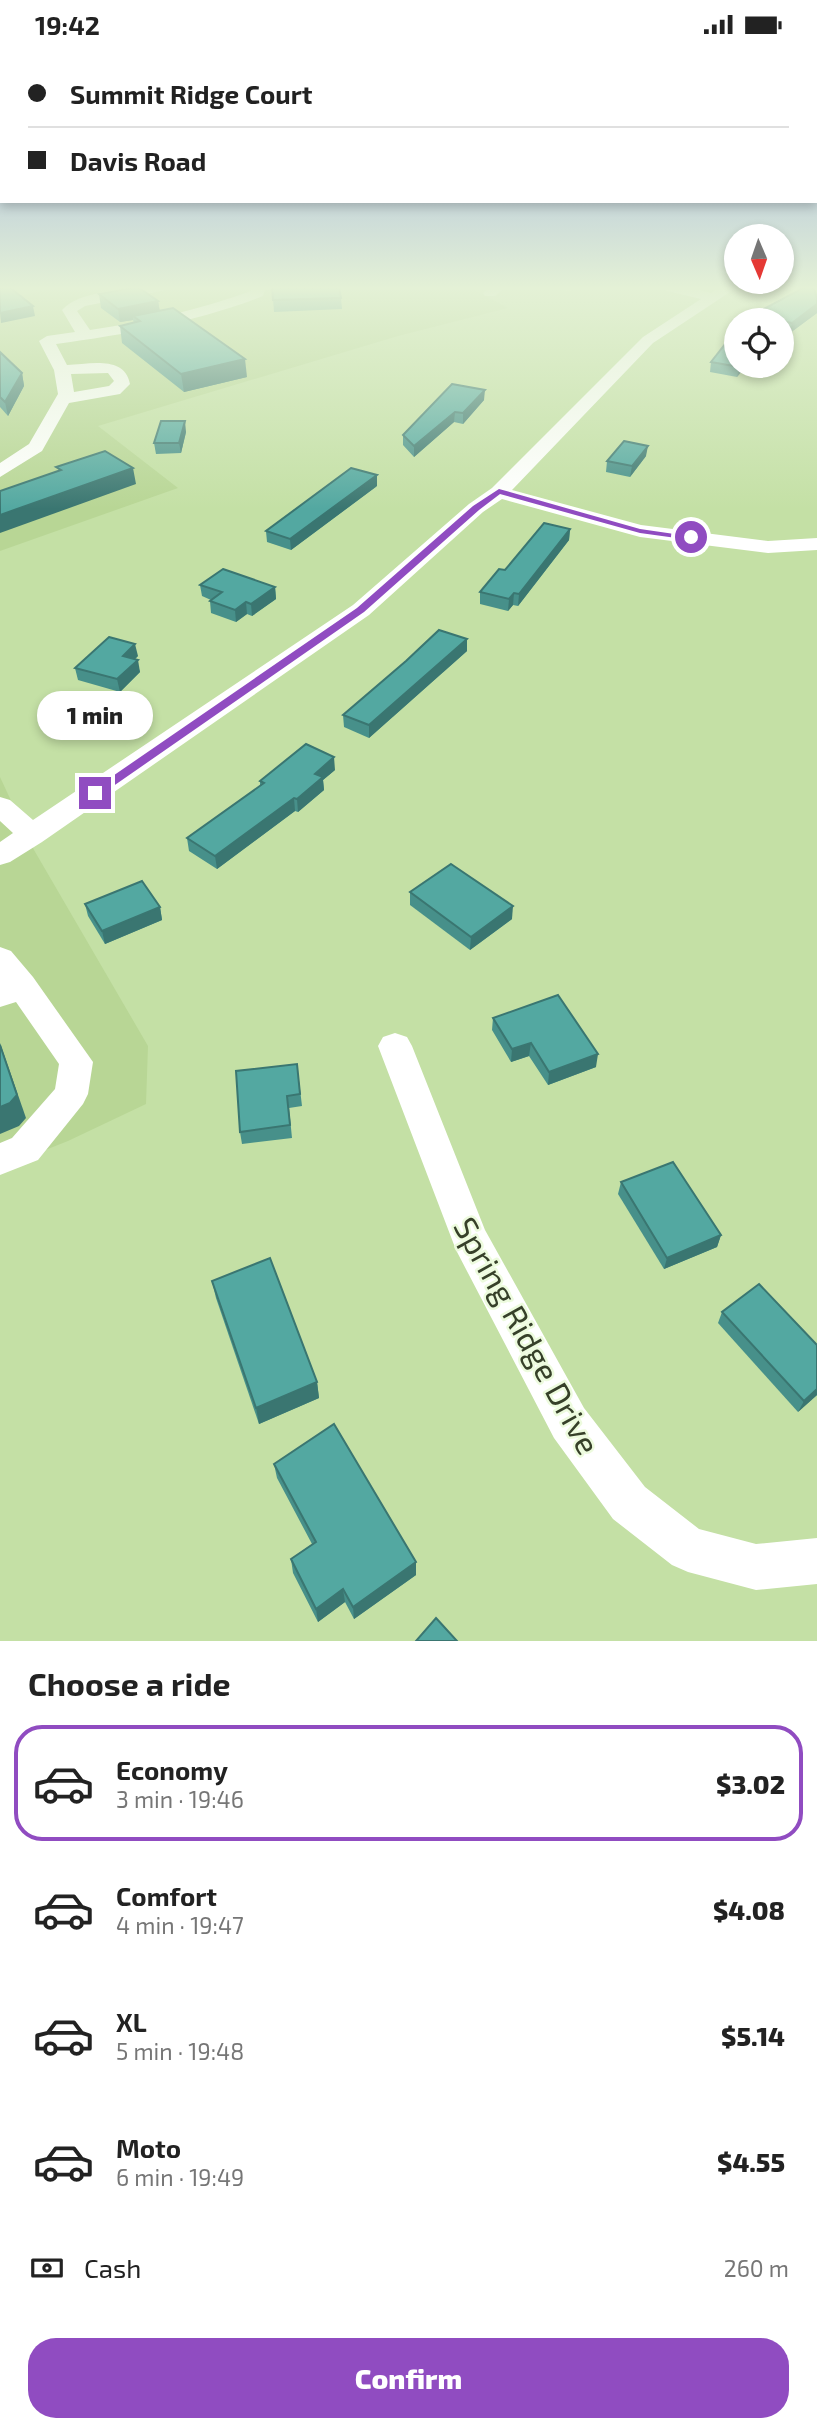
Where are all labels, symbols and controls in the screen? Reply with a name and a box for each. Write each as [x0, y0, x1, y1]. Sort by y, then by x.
text: 19:42 [35, 9, 100, 40]
text: Summit Ridge Court [70, 78, 313, 109]
text: Davis Road [70, 145, 206, 176]
north arrow [724, 224, 794, 294]
map controls [724, 224, 794, 378]
button: locate [724, 308, 794, 378]
route start [675, 521, 707, 553]
callout: 1 min [37, 691, 153, 741]
text: 1 min [67, 701, 123, 729]
route end [79, 777, 111, 809]
street label: Spring Ridge Drive [447, 1210, 609, 1460]
text: Choose a ride [28, 1664, 231, 1702]
icon: car [32, 1752, 95, 1815]
text: Economy [116, 1754, 228, 1785]
text: $3.02 [716, 1768, 785, 1799]
text: 3 min · 19:46 [116, 1785, 244, 1813]
icon: car [32, 1878, 95, 1941]
text: Comfort [116, 1880, 217, 1911]
text: $4.08 [713, 1894, 785, 1925]
text: 4 min · 19:47 [116, 1911, 244, 1939]
icon: car [32, 2004, 95, 2067]
text: XL [116, 2006, 147, 2037]
text: $5.14 [721, 2020, 785, 2051]
text: 5 min · 19:48 [116, 2037, 244, 2065]
icon: car [32, 2130, 95, 2193]
text: Moto [116, 2132, 181, 2163]
text: $4.55 [717, 2146, 785, 2177]
text: 6 min · 19:49 [116, 2163, 244, 2191]
icon: cash [28, 2249, 66, 2287]
text: Cash [84, 2252, 141, 2283]
text: 260 m [724, 2254, 789, 2282]
button: Confirm [28, 2338, 789, 2418]

